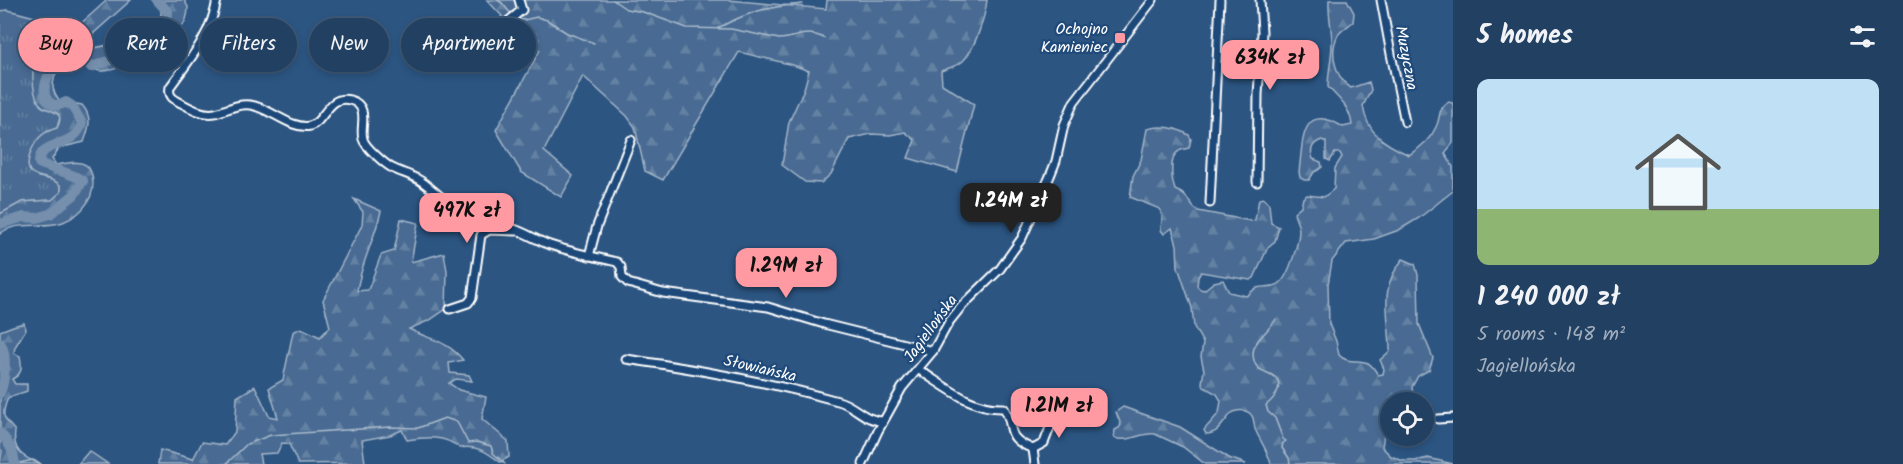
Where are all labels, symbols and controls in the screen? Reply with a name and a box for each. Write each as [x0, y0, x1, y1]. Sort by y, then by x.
text: 5 homes [1477, 15, 1573, 57]
place label: Ochojno Kamieniec [1041, 17, 1108, 60]
chip: Buy [18, 18, 93, 72]
chip: Rent [105, 18, 188, 72]
chip: Filters [200, 18, 297, 72]
chip: New [309, 18, 389, 72]
chip: Apartment [401, 18, 536, 72]
icon: filters [1846, 20, 1879, 53]
street label: Muzyczna [1388, 24, 1424, 92]
marker: Ochojno Kamieniec [1113, 31, 1127, 45]
pin: 634K zł [1215, 40, 1325, 91]
text: 634K zł [1235, 43, 1305, 75]
icon: home [1624, 118, 1732, 226]
pin: 1.24M zł [949, 183, 1073, 234]
text: 1.24M zł [974, 186, 1048, 218]
pin: 497K zł [412, 193, 522, 244]
text: 497K zł [433, 196, 501, 228]
pin: 1.29M zł [724, 248, 848, 299]
text: 1.29M zł [750, 251, 822, 283]
text: 1 240 000 zł [1477, 277, 1620, 319]
street label: Jagiellońska [898, 290, 964, 368]
text: 5 rooms · 148 m² [1477, 319, 1625, 351]
street label: Słowiańska [721, 349, 799, 389]
text: Jagiellońska [1477, 351, 1576, 383]
pin: 1.21M zł [997, 388, 1121, 439]
text: 1.21M zł [1025, 391, 1093, 423]
map controls [1380, 392, 1434, 446]
button: locate [1380, 392, 1434, 446]

